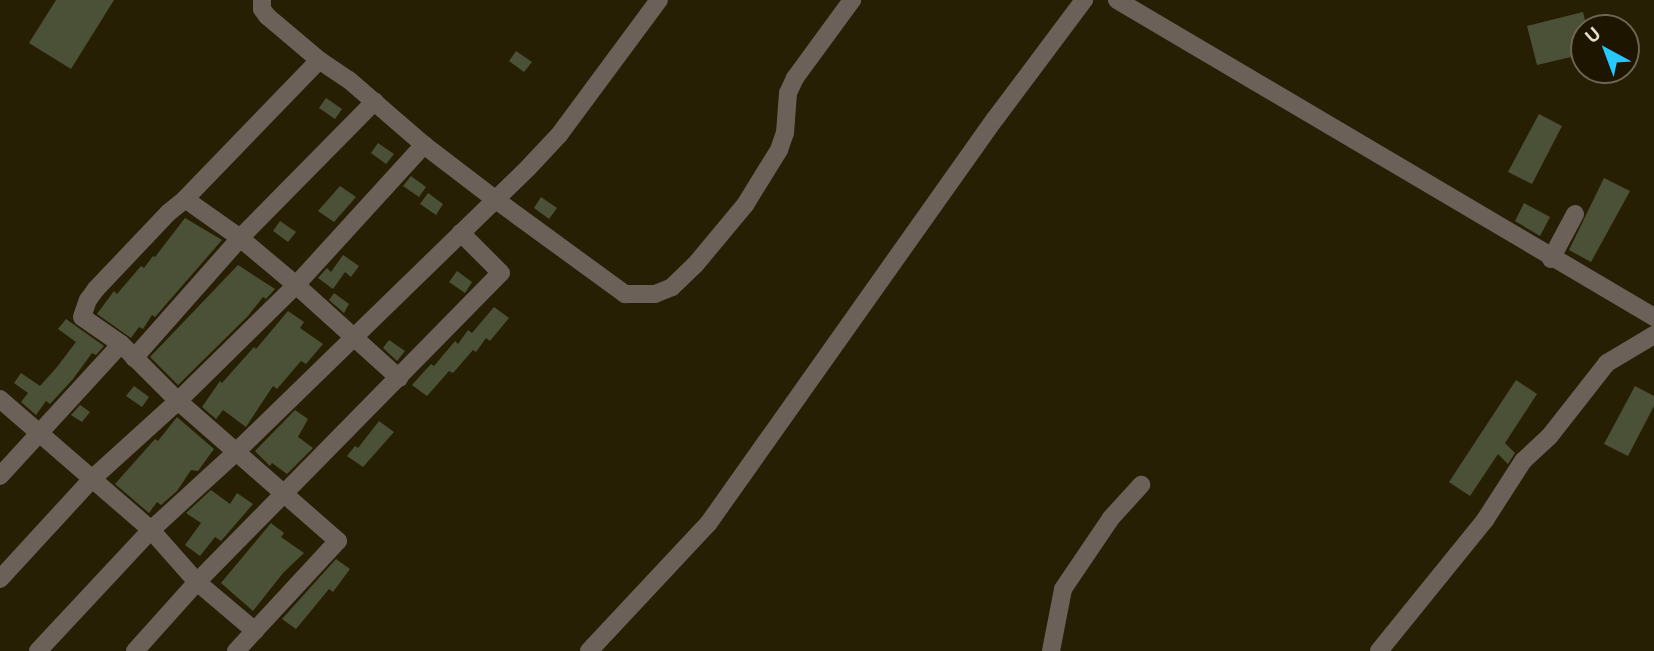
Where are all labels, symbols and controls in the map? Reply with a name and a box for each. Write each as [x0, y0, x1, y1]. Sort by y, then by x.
north arrow [1570, 14, 1640, 84]
text: U [1580, 22, 1605, 47]

